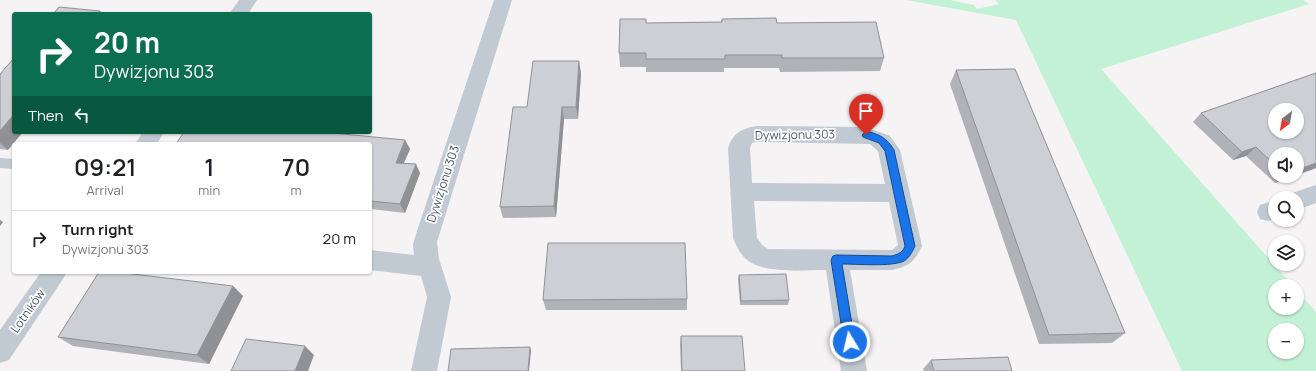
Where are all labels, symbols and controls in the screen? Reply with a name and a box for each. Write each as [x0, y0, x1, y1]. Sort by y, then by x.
text: 20 m [94, 23, 160, 61]
icon: right [28, 28, 80, 80]
text: Dywizjonu 303 [94, 59, 214, 83]
pin [849, 94, 883, 135]
icon: arrive [855, 100, 877, 122]
north arrow [1268, 103, 1304, 139]
map controls [1268, 103, 1304, 359]
icon: left [71, 104, 93, 126]
text: Then [28, 105, 63, 126]
street label: Dywizjonu 303 [755, 125, 835, 144]
street label: Dywizjonu 303 [422, 143, 463, 225]
button: sound [1268, 147, 1304, 183]
text: 09:21 [74, 150, 136, 183]
text: 1 [204, 150, 214, 183]
text: 70 [282, 150, 310, 183]
text: Arrival [87, 181, 124, 199]
text: min [198, 181, 220, 199]
text: m [291, 181, 302, 199]
button: search [1268, 191, 1304, 227]
text: Turn right [62, 219, 133, 240]
icon: right [28, 228, 50, 250]
text: 20 m [323, 228, 356, 249]
button: layers [1268, 235, 1304, 271]
text: Dywizjonu 303 [62, 240, 149, 258]
button: + [1268, 279, 1304, 315]
street label: Lotników [6, 285, 49, 336]
position arrow [829, 321, 871, 363]
button: − [1268, 323, 1304, 359]

